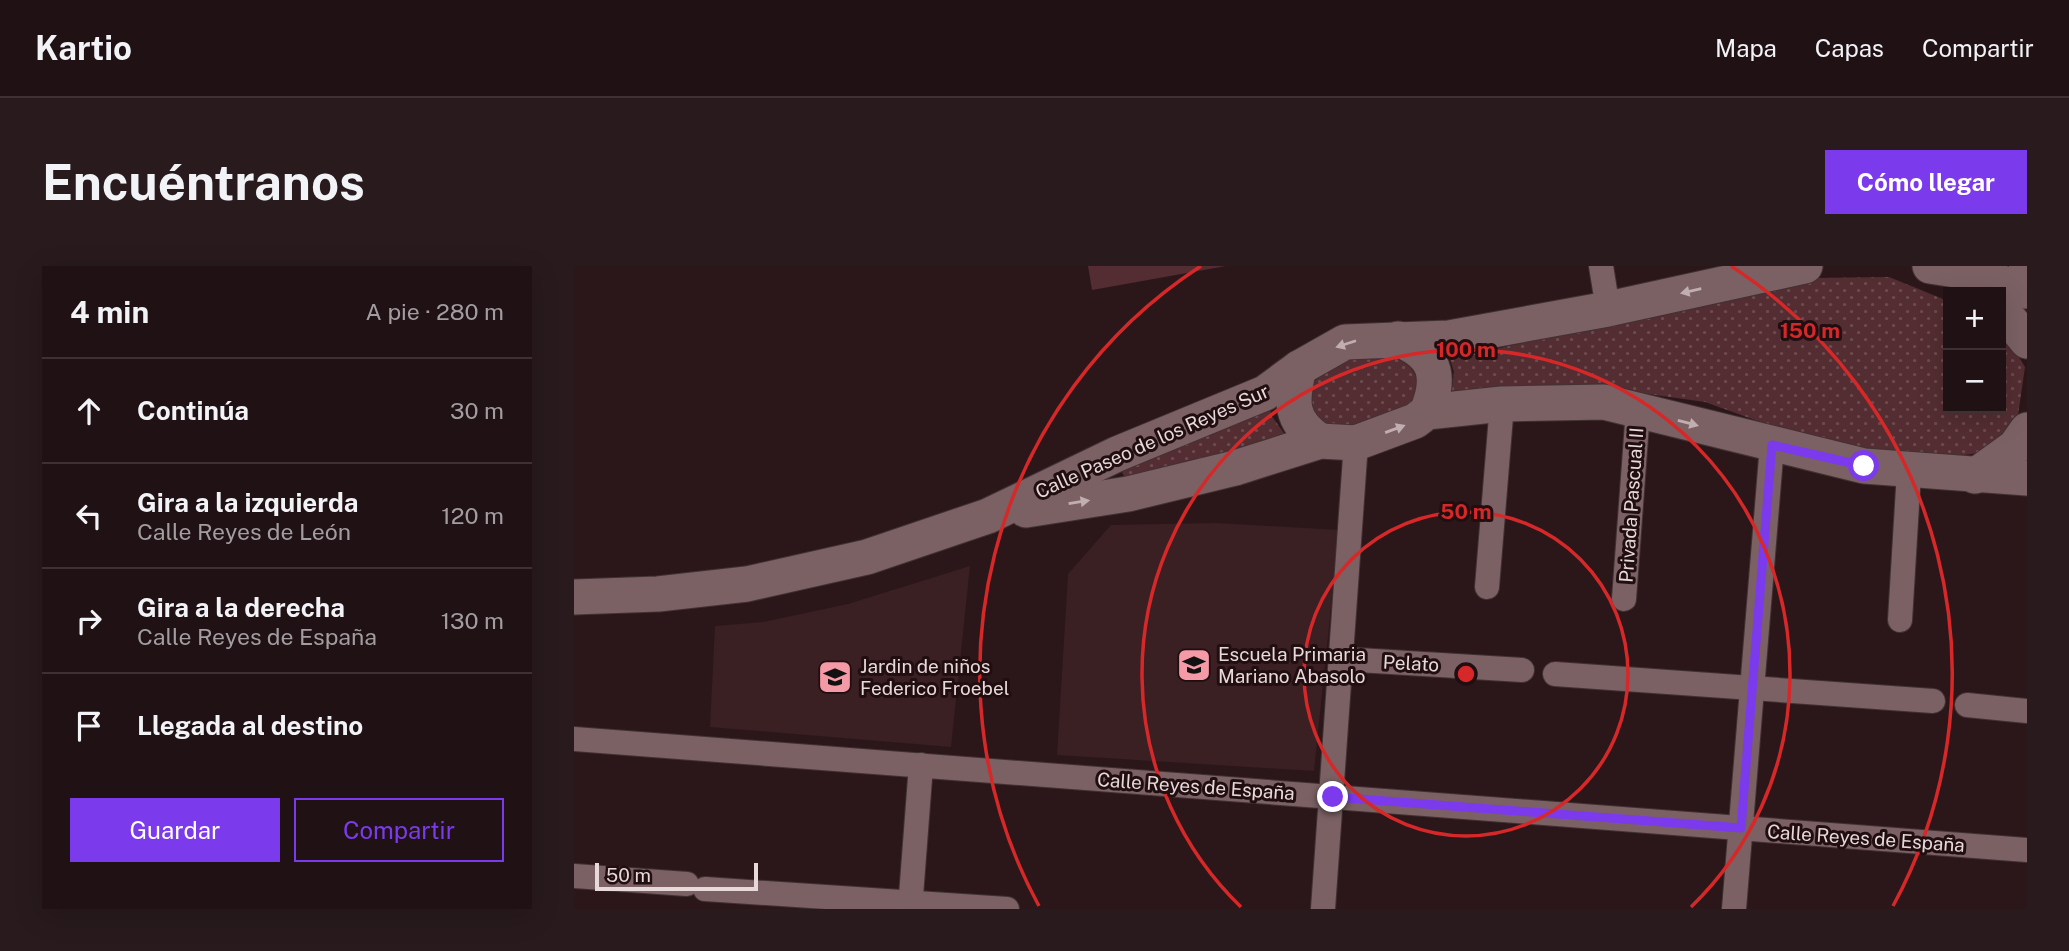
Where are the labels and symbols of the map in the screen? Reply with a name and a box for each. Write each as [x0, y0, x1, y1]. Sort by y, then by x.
one-way arrow [1680, 285, 1702, 296]
text: 150 m [1780, 318, 1840, 343]
text: 100 m [1436, 337, 1496, 362]
one-way arrow [1336, 339, 1357, 349]
street label: Calle Paseo de los Reyes Sur [1032, 379, 1272, 503]
one-way arrow [1678, 419, 1699, 429]
one-way arrow [1384, 423, 1405, 434]
street label: Privada Pascual II [1615, 427, 1647, 583]
route start [1848, 450, 1879, 481]
one-way arrow [1069, 496, 1091, 507]
text: 50 m [1440, 499, 1492, 524]
place label: Escuela Primaria Mariano Abasolo [1218, 643, 1366, 687]
school or university icon: Escuela Primaria Mariano Abasolo [1175, 646, 1213, 684]
street label: Pelato [1382, 651, 1440, 675]
place label: Jardin de niños Federico Froebel [860, 655, 1009, 699]
school or university icon: Jardin de niños Federico Froebel [816, 658, 854, 696]
centre of rings [1454, 662, 1478, 686]
street label: Calle Reyes de España [1096, 768, 1296, 804]
route end [1317, 781, 1348, 812]
street label: Calle Reyes de España [1766, 820, 1966, 856]
scale bar [595, 860, 758, 892]

